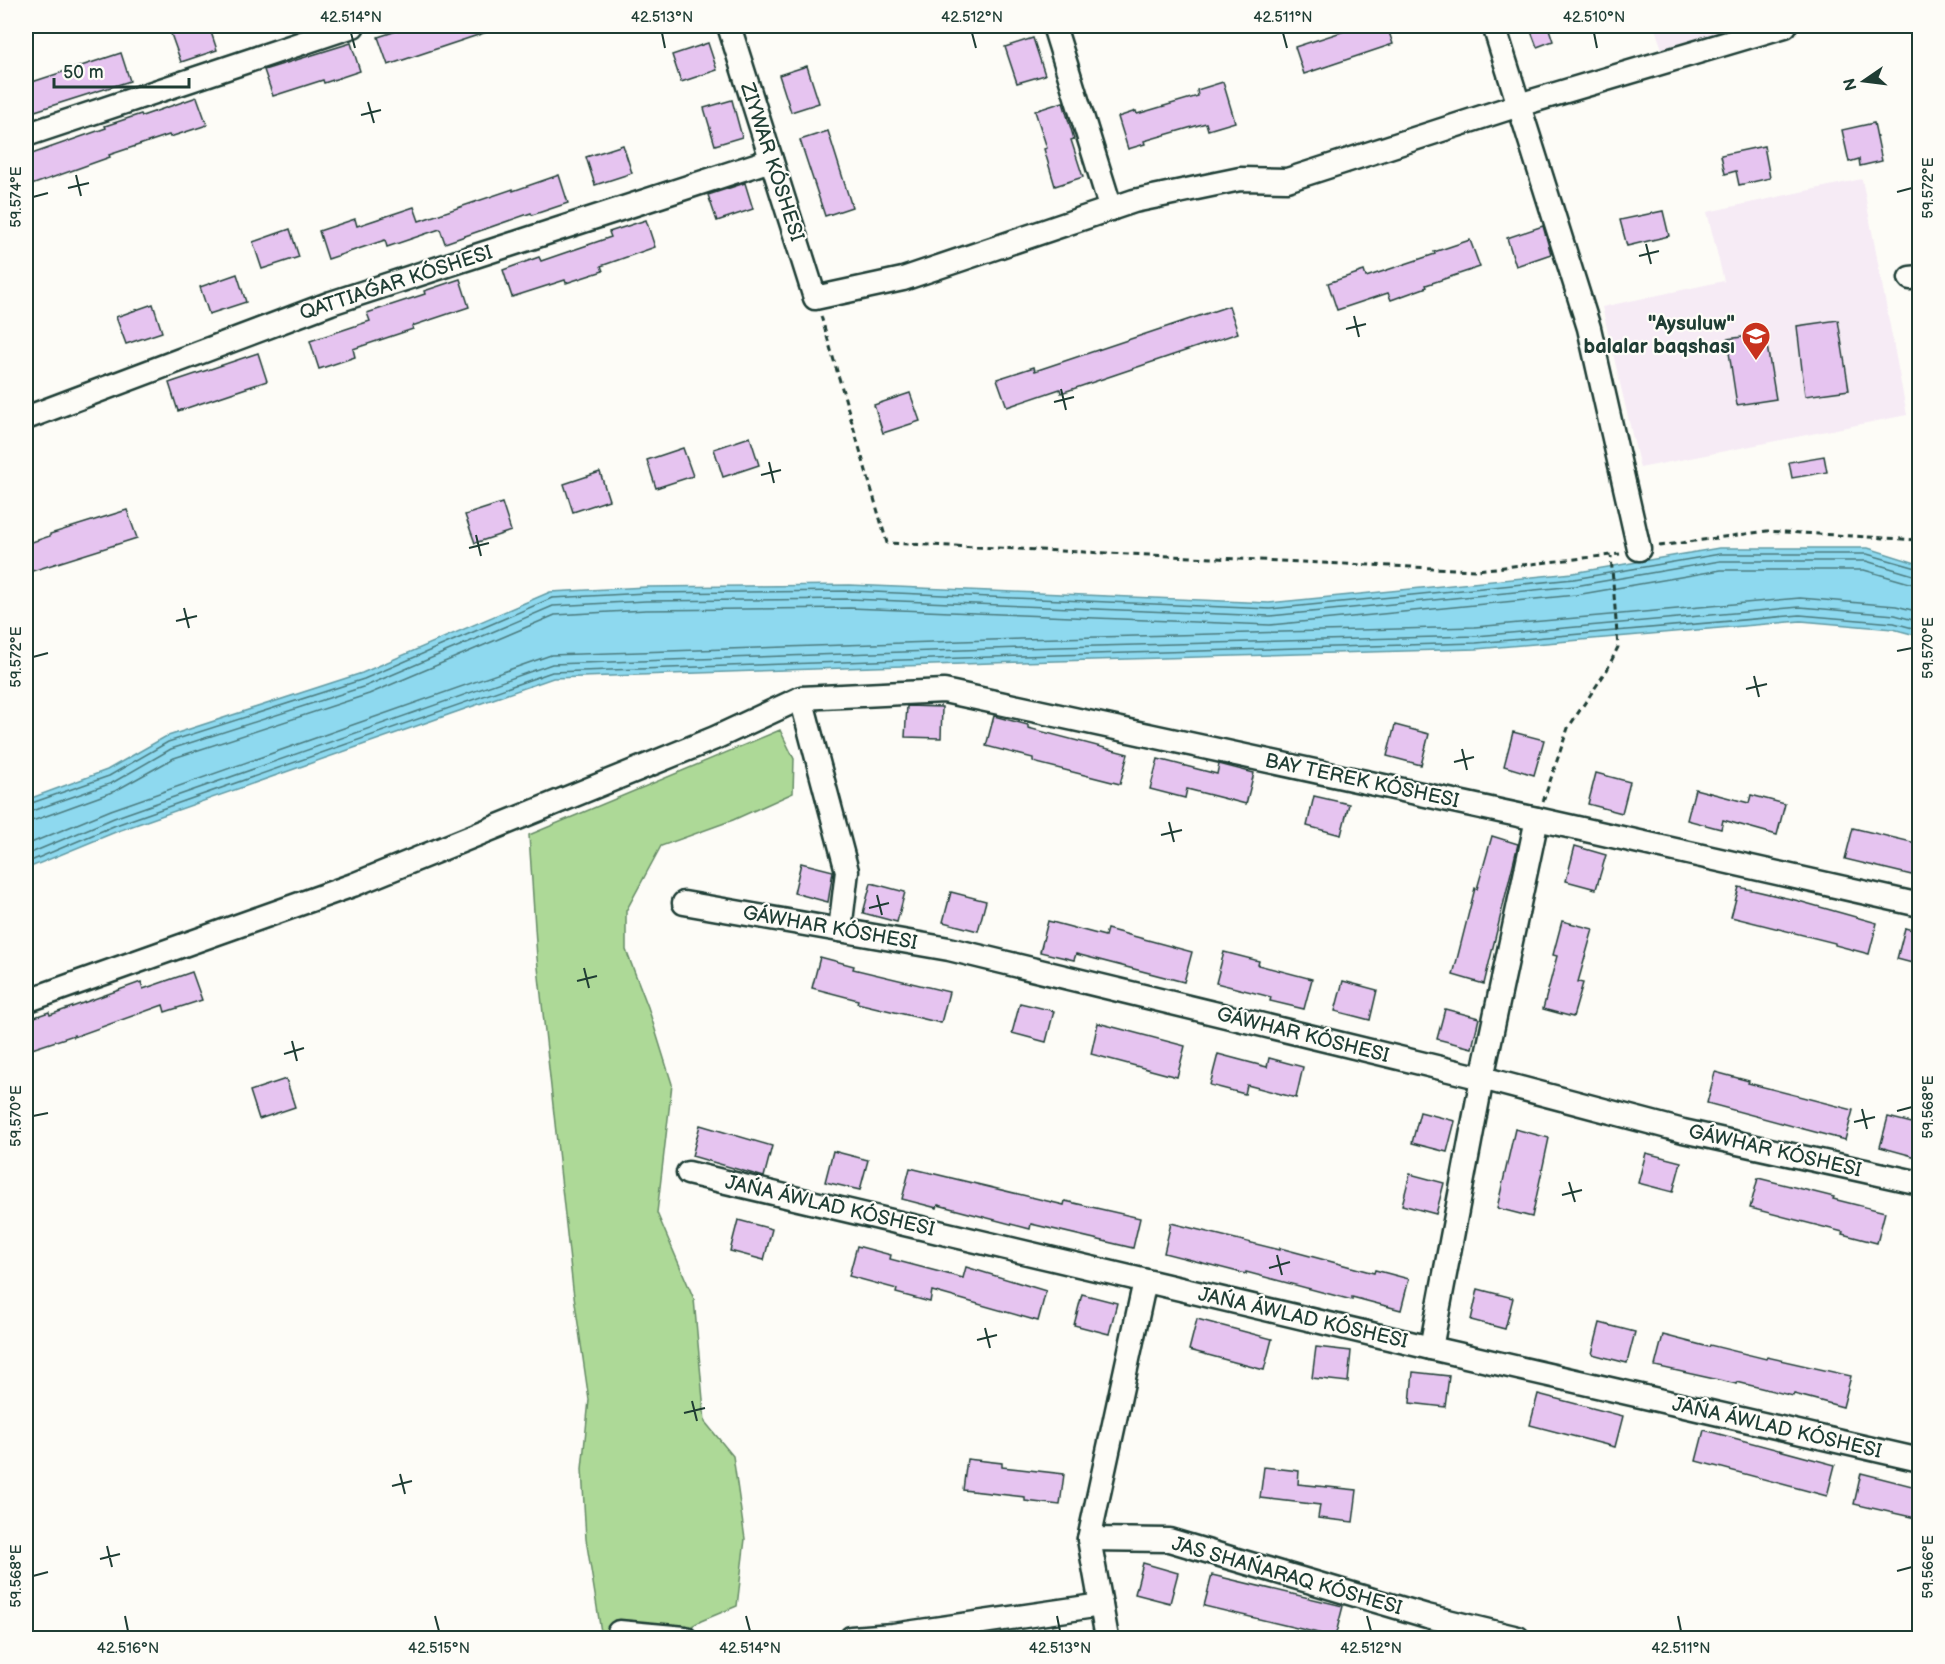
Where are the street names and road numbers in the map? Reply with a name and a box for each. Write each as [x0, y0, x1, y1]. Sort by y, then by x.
street label: ZIYWAR KÓSHESI [735, 79, 810, 244]
street label: QATTIAǴAR KÓSHESI [296, 240, 495, 326]
street label: BAY TEREK KÓSHESI [1263, 748, 1461, 813]
street label: GÁWHAR KÓSHESI [741, 900, 919, 955]
street label: GÁWHAR KÓSHESI [1214, 1001, 1392, 1068]
street label: GÁWHAR KÓSHESI [1686, 1118, 1864, 1183]
street label: JAŃA ÁWLAD KÓSHESI [723, 1169, 937, 1242]
street label: JAŃA ÁWLAD KÓSHESI [1196, 1281, 1410, 1354]
street label: JAŃA ÁWLAD KÓSHESI [1670, 1391, 1884, 1464]
street label: JAS SHAŃARAQ KÓSHESI [1169, 1531, 1405, 1620]

